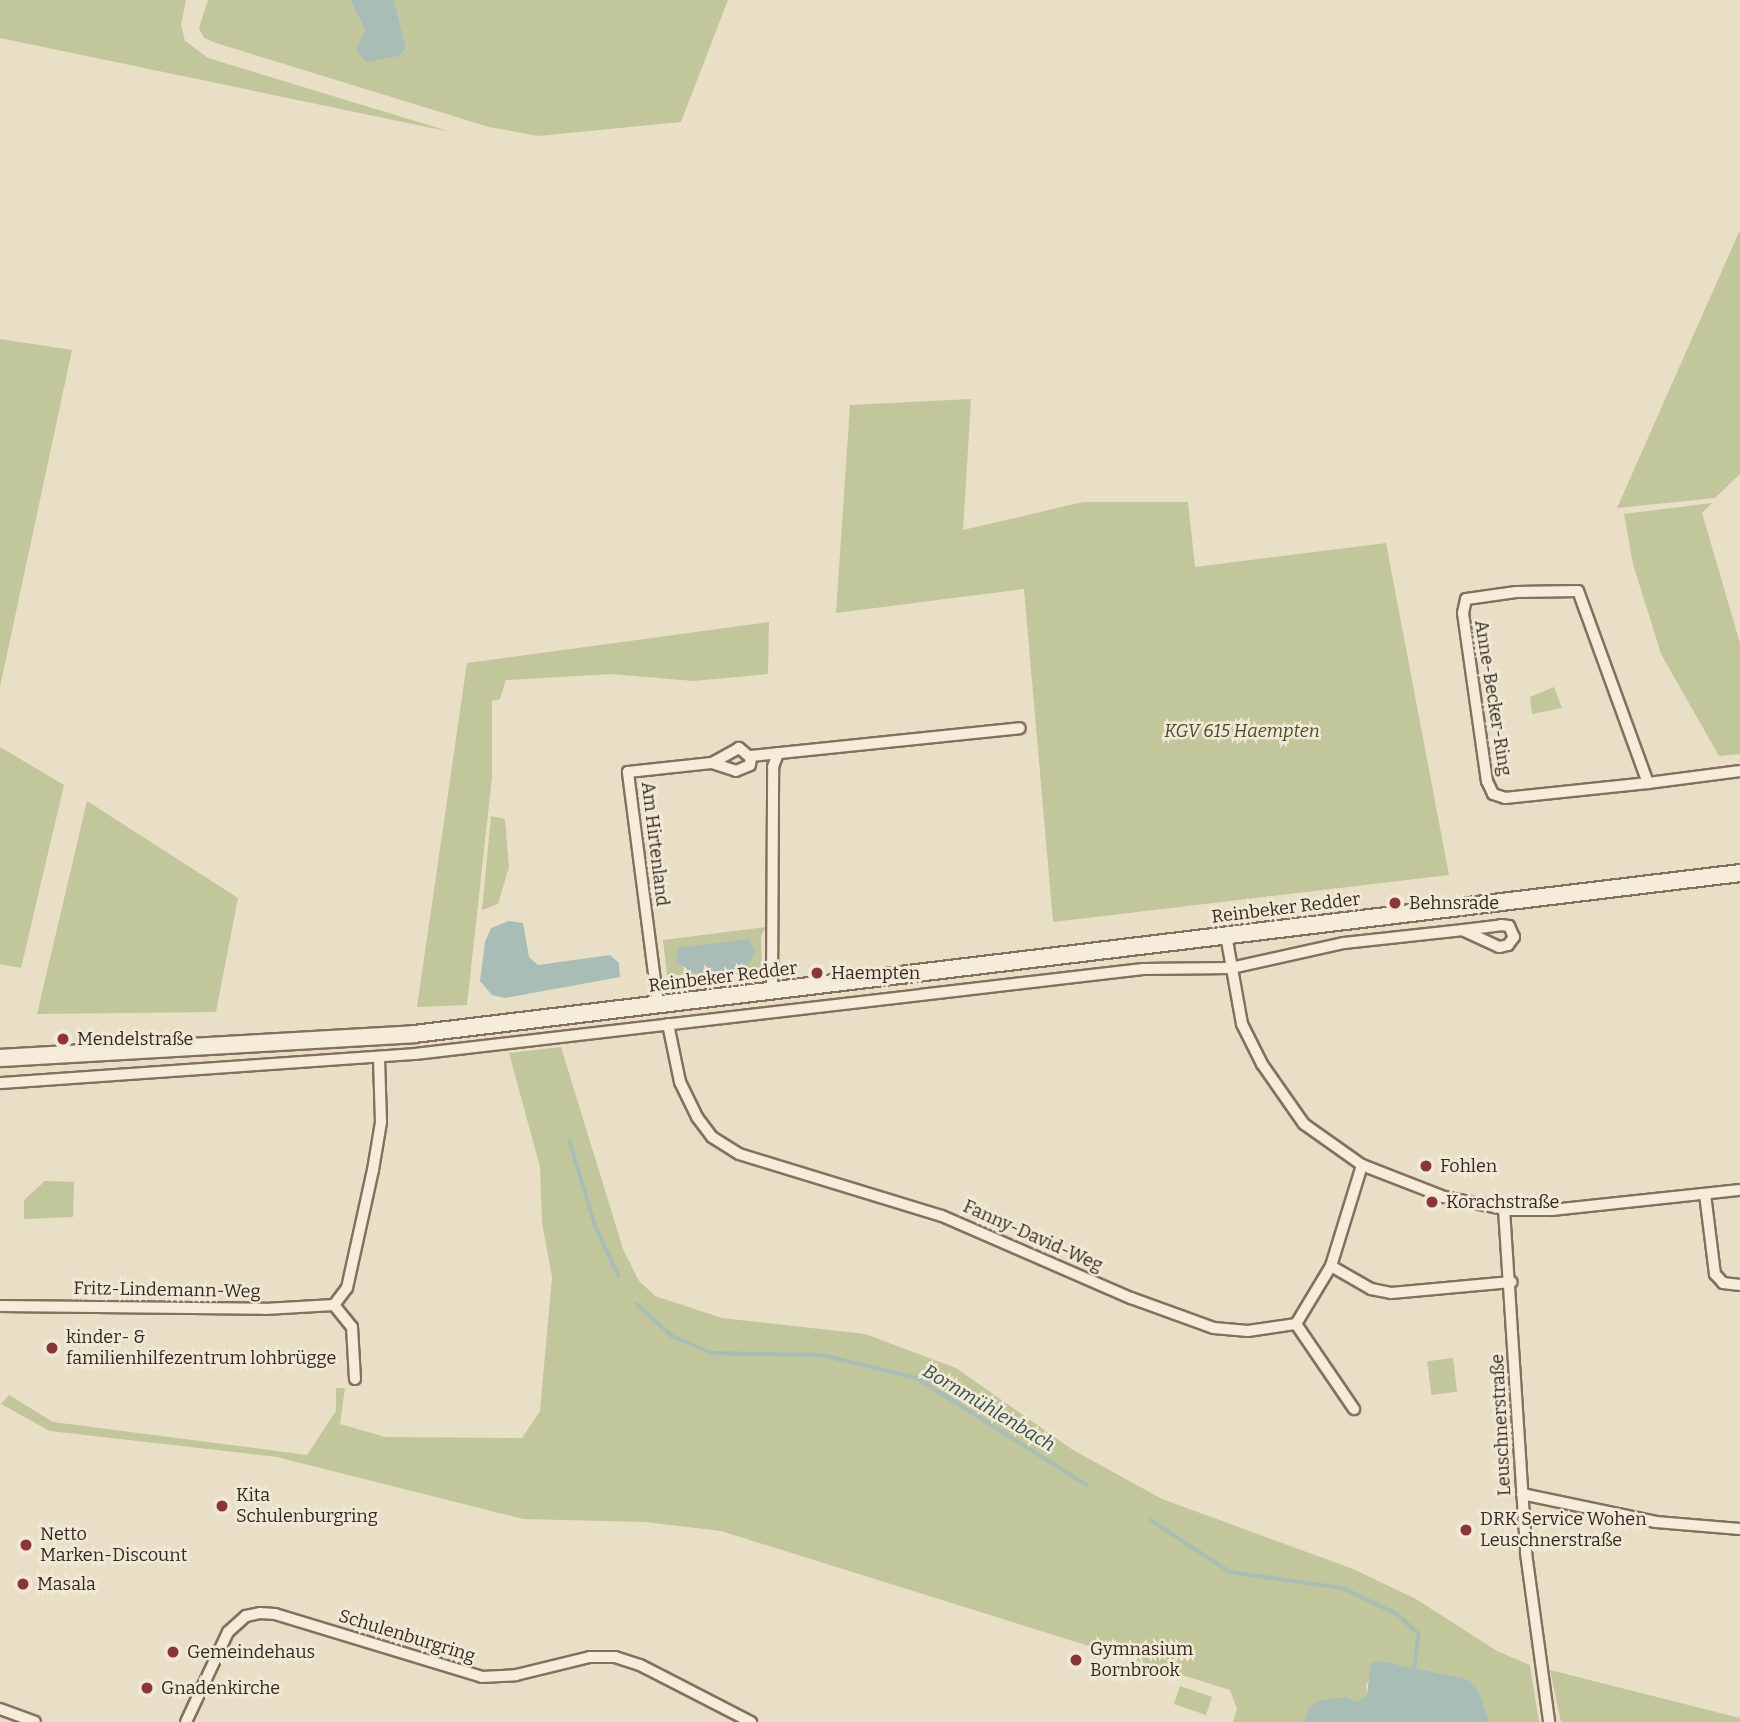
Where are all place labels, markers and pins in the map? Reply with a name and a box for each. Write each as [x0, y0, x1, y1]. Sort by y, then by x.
place label: Behnsrade [1409, 892, 1499, 914]
marker: Behnsrade [1387, 895, 1403, 911]
place label: Haempten [831, 962, 920, 984]
marker: Haempten [809, 965, 825, 981]
place label: Mendelstraße [77, 1028, 193, 1050]
marker: Mendelstraße [55, 1031, 71, 1047]
place label: Fohlen [1440, 1155, 1497, 1177]
marker: Fohlen [1418, 1158, 1434, 1174]
place label: Korachstraße [1446, 1191, 1559, 1213]
marker: Korachstraße [1424, 1194, 1440, 1210]
place label: kinder- & familienhilfezentrum lohbrügge [66, 1327, 336, 1370]
marker: kinder- & familienhilfezentrum lohbrügge [44, 1340, 60, 1356]
place label: Kita Schulenburgring [236, 1485, 378, 1528]
marker: Kita Schulenburgring [214, 1498, 230, 1514]
place label: DRK Service Wohen Leuschnerstraße [1480, 1509, 1647, 1552]
marker: DRK Service Wohen Leuschnerstraße [1458, 1522, 1474, 1538]
place label: Netto Marken-Discount [40, 1524, 187, 1566]
marker: Netto Marken-Discount [18, 1537, 34, 1553]
place label: Masala [37, 1573, 96, 1595]
marker: Masala [15, 1576, 31, 1592]
place label: Gymnasium Bornbrook [1090, 1639, 1193, 1682]
place label: Gemeindehaus [187, 1641, 315, 1663]
marker: Gemeindehaus [165, 1644, 181, 1660]
marker: Gymnasium Bornbrook [1068, 1652, 1084, 1668]
place label: Gnadenkirche [161, 1677, 280, 1699]
marker: Gnadenkirche [139, 1680, 155, 1696]

